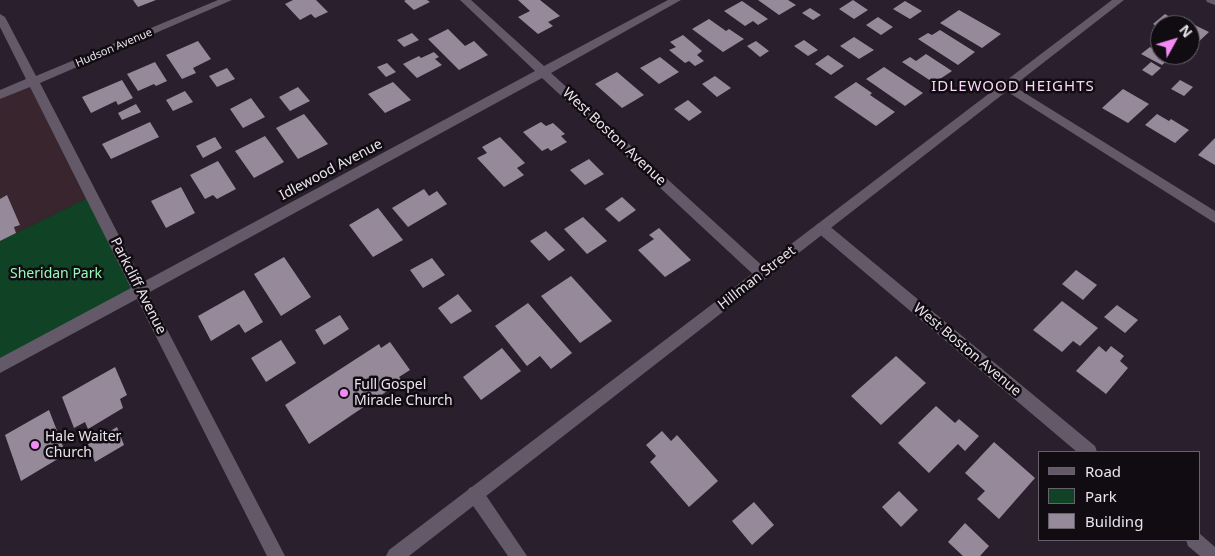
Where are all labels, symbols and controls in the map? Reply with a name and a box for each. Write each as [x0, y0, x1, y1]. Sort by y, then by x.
north arrow [1150, 15, 1200, 65]
text: N [1175, 20, 1197, 41]
street label: Hudson Avenue [74, 26, 154, 70]
district label: IDLEWOOD HEIGHTS [929, 78, 1097, 96]
street label: West Boston Avenue [559, 85, 669, 189]
street label: Idlewood Avenue [277, 136, 385, 204]
street label: Parkcliff Avenue [106, 235, 170, 337]
street label: Hillman Street [715, 243, 799, 313]
park label: Sheridan Park [10, 266, 102, 282]
street label: West Boston Avenue [910, 300, 1024, 400]
place label: Full Gospel Miracle Church [354, 377, 453, 410]
marker: Full Gospel Miracle Church [338, 387, 350, 399]
place label: Hale Waiter Church [45, 429, 121, 462]
marker: Hale Waiter Church [29, 439, 41, 451]
legend [1038, 451, 1200, 541]
text: Road [1085, 461, 1121, 481]
text: Park [1085, 486, 1117, 506]
text: Building [1085, 511, 1143, 531]

